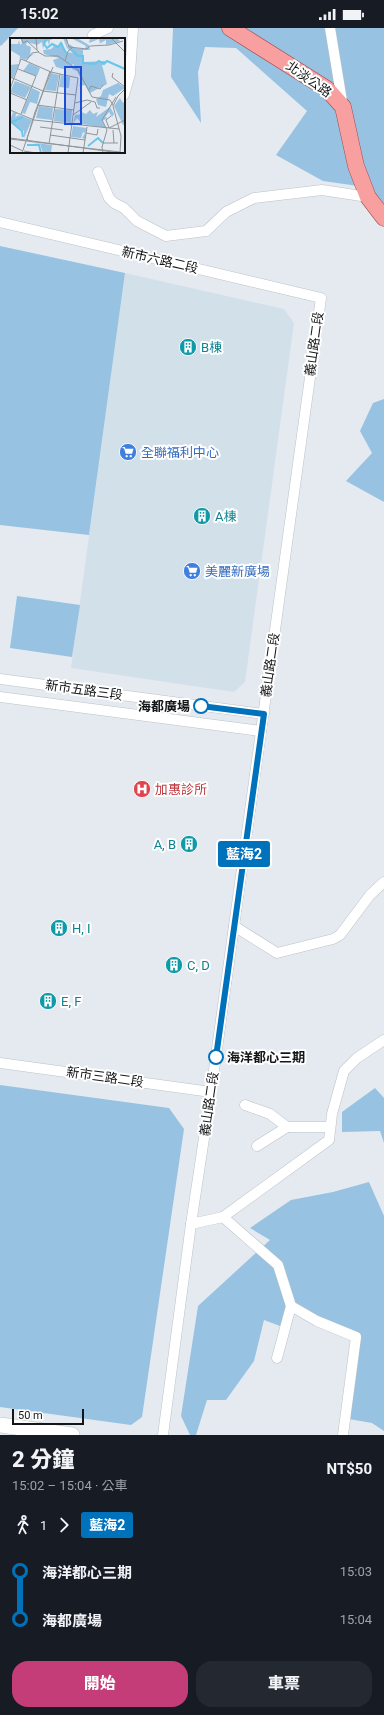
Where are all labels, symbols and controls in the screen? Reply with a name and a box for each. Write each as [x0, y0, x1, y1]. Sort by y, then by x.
text: 15:02 [20, 5, 59, 23]
inset map [10, 38, 125, 153]
street label: 北淡公路 [283, 58, 335, 100]
street label: 新市六路二段 [120, 244, 200, 276]
street label: 義山路二段 [302, 311, 326, 377]
building icon: B棟 [178, 337, 198, 357]
place label: B棟 [201, 340, 222, 355]
supermarket icon: 全聯福利中心 [118, 442, 138, 462]
place label: 全聯福利中心 [141, 445, 219, 460]
building icon: A棟 [192, 506, 212, 526]
place label: A棟 [215, 509, 236, 524]
supermarket icon: 美麗新廣場 [182, 561, 202, 581]
place label: 美麗新廣場 [205, 564, 270, 579]
street label: 義山路二段 [258, 632, 282, 698]
street label: 新市五路三段 [44, 677, 124, 703]
marker: 海都廣場 [193, 698, 209, 714]
place label: 海都廣場 [138, 699, 190, 714]
hospital icon: 加惠診所 [132, 779, 152, 799]
place label: 加惠診所 [155, 782, 207, 797]
building icon: A, B [179, 834, 199, 854]
place label: A, B [154, 837, 176, 852]
line badge: 藍海2 [221, 841, 267, 867]
text: 藍海2 [226, 846, 262, 862]
building icon: H, I [49, 918, 69, 938]
place label: H, I [72, 921, 91, 936]
building icon: C, D [164, 955, 184, 975]
place label: C, D [187, 958, 210, 973]
building icon: E, F [38, 991, 58, 1011]
place label: E, F [61, 994, 81, 1009]
marker: 海洋都心三期 [208, 1049, 224, 1065]
place label: 海洋都心三期 [227, 1050, 305, 1065]
street label: 新市三路二段 [65, 1064, 145, 1090]
street label: 義山路二段 [197, 1071, 221, 1137]
scale bar [12, 1407, 84, 1426]
text: 50 m [18, 1409, 43, 1422]
text: 2 分鐘 [12, 1447, 74, 1472]
text: NT$50 [327, 1460, 372, 1478]
text: 15:02 – 15:04 · 公車 [12, 1478, 128, 1493]
icon: walk [12, 1514, 34, 1536]
icon: forward [53, 1514, 75, 1536]
text: 藍海2 [89, 1517, 125, 1533]
text: 1 [40, 1518, 47, 1533]
text: 海洋都心三期 [42, 1564, 132, 1582]
text: 15:03 [340, 1564, 372, 1579]
text: 海都廣場 [42, 1612, 102, 1630]
text: 15:04 [340, 1612, 372, 1627]
button: 開始 [12, 1661, 188, 1707]
button: 車票 [196, 1661, 372, 1707]

